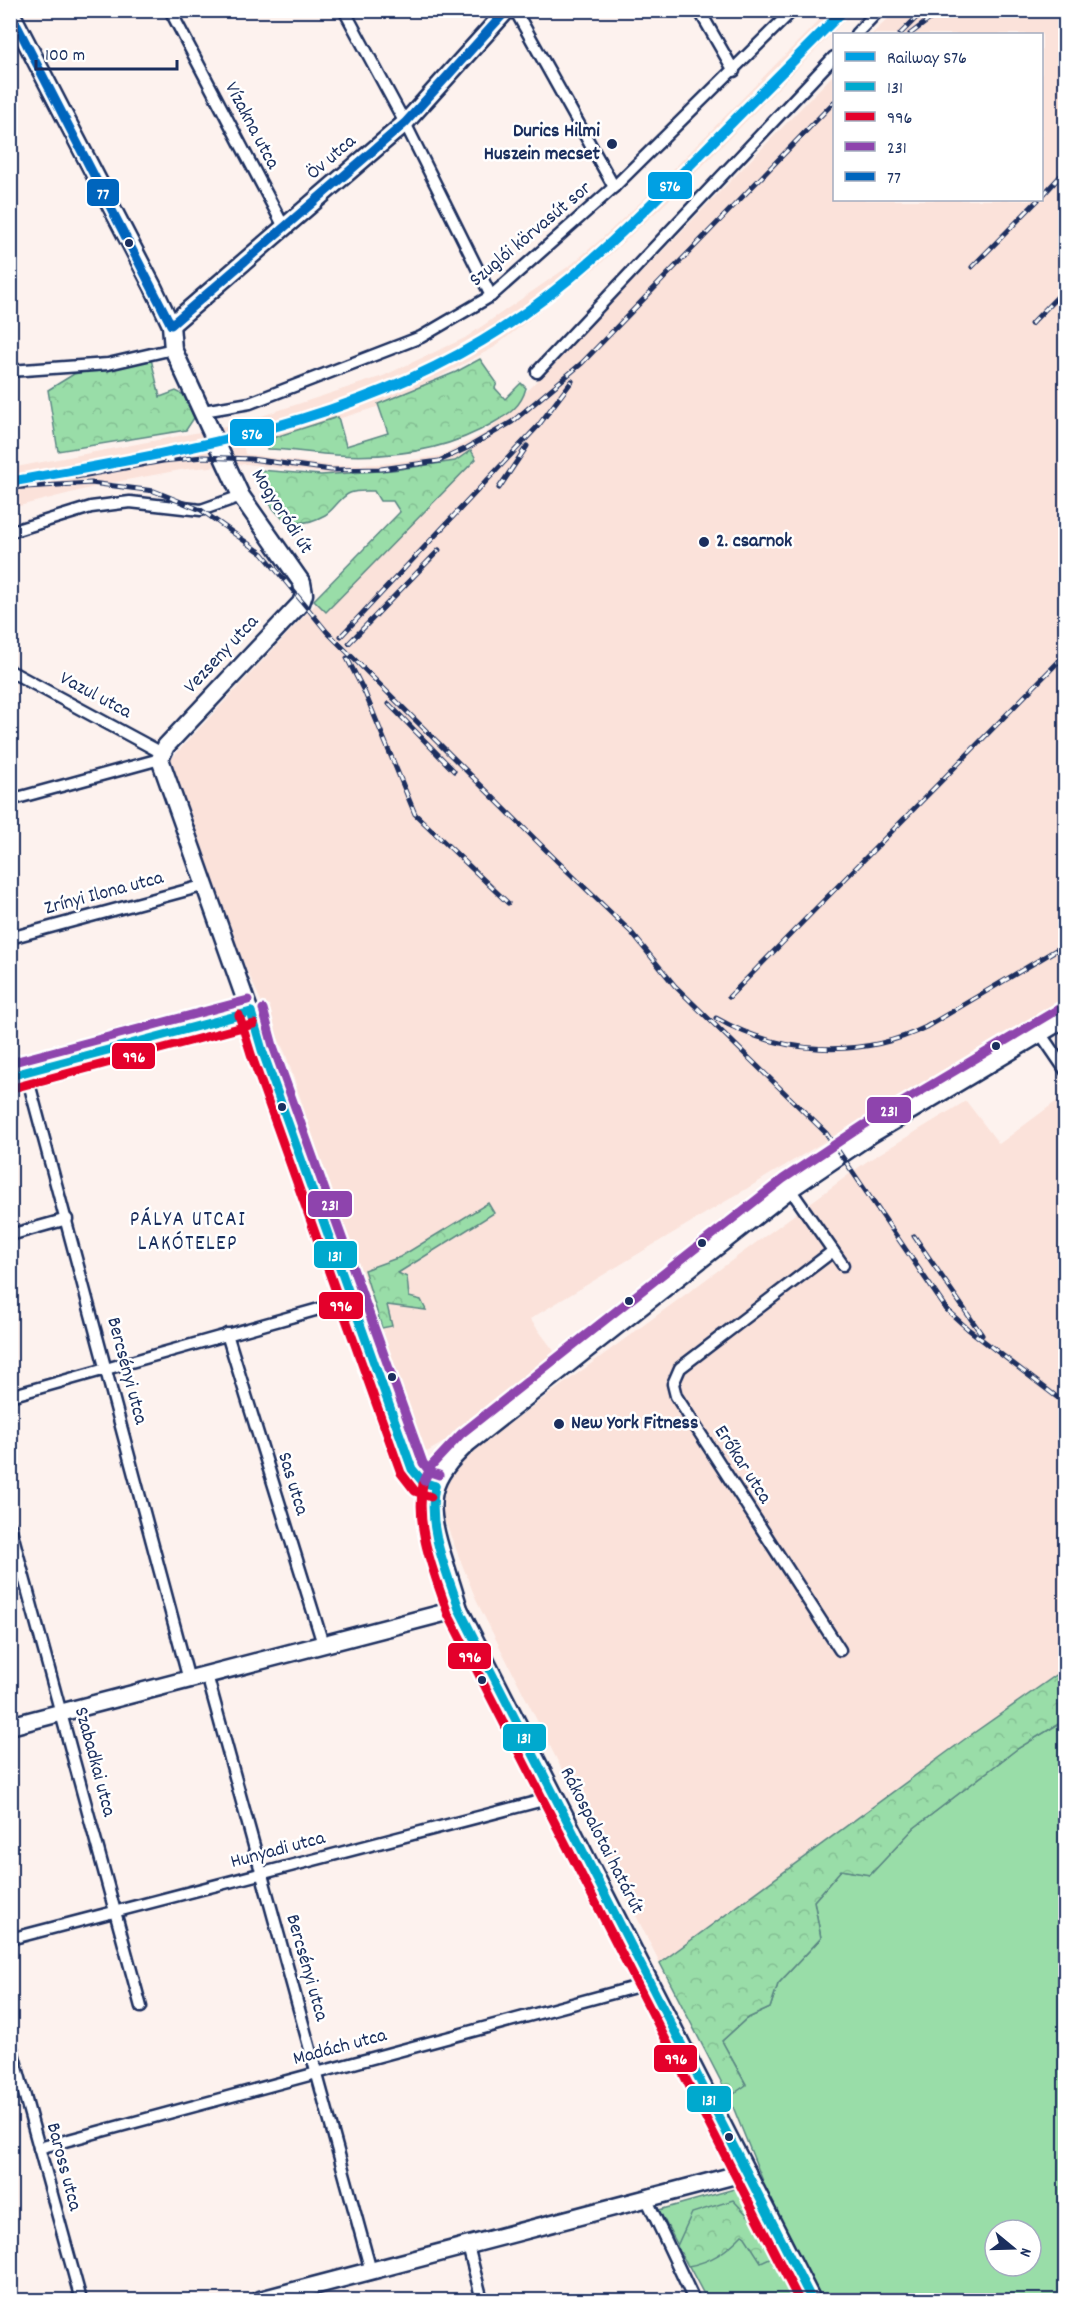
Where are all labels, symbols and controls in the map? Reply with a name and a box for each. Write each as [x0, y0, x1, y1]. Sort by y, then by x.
scale bar [36, 33, 177, 71]
legend [833, 33, 1043, 201]
text: 100 m [45, 44, 85, 69]
text: Railway S76 [887, 47, 967, 72]
street label: Vízakna utca [216, 77, 286, 175]
text: 131 [887, 77, 903, 102]
text: 996 [887, 107, 912, 132]
place label: Durics Hilmi Huszein mecset [484, 118, 601, 169]
street label: Öv utca [301, 128, 363, 187]
marker: Durics Hilmi Huszein mecset [605, 137, 619, 151]
text: 231 [887, 137, 907, 162]
text: 77 [887, 167, 901, 192]
line badge: S76 [647, 171, 693, 200]
street label: Szuglói körvasút sor [464, 175, 599, 294]
text: S76 [659, 176, 681, 199]
line badge: 77 [86, 178, 120, 207]
text: 77 [97, 184, 109, 207]
unlabelled marker [123, 237, 135, 249]
line badge: S76 [229, 418, 275, 447]
text: S76 [241, 424, 263, 447]
street label: Mogyoródi út [243, 464, 319, 560]
place label: 2. csarnok [716, 528, 792, 556]
marker: 2. csarnok [697, 535, 711, 549]
street label: Vezseny utca [178, 609, 266, 701]
street label: Vazul utca [54, 665, 137, 727]
street label: Zrínyi Ilona utca [41, 865, 167, 923]
unlabelled marker [990, 1040, 1002, 1052]
line badge: 996 [111, 1042, 156, 1070]
text: 996 [123, 1047, 145, 1070]
line badge: 231 [866, 1096, 912, 1124]
unlabelled marker [276, 1101, 288, 1113]
text: 231 [880, 1101, 898, 1124]
line badge: 231 [307, 1190, 353, 1218]
text: 231 [321, 1195, 339, 1218]
district label: PÁLYA UTCAI LAKÓTELEP [130, 1206, 246, 1260]
unlabelled marker [696, 1237, 708, 1249]
line badge: 131 [313, 1240, 358, 1269]
text: 131 [328, 1246, 342, 1269]
line badge: 996 [318, 1291, 364, 1320]
unlabelled marker [623, 1295, 635, 1307]
text: 996 [330, 1296, 352, 1319]
street label: Bercsényi utca [98, 1314, 154, 1428]
unlabelled marker [386, 1371, 398, 1383]
place label: New York Fitness [571, 1410, 698, 1438]
marker: New York Fitness [552, 1417, 566, 1431]
street label: Erőkar utca [706, 1420, 778, 1510]
street label: Sas utca [269, 1449, 315, 1520]
line badge: 996 [447, 1642, 492, 1670]
text: 996 [459, 1647, 481, 1670]
unlabelled marker [476, 1674, 488, 1686]
street label: Szabadkai utca [66, 1704, 122, 1821]
line badge: 131 [502, 1723, 547, 1752]
text: 131 [517, 1728, 531, 1751]
street label: Rákospalotai határút [552, 1763, 650, 1919]
street label: Hunyadi utca [228, 1825, 329, 1877]
street label: Bercsényi utca [277, 1911, 335, 2025]
street label: Madách utca [290, 2022, 390, 2074]
line badge: 996 [653, 2044, 698, 2073]
text: 996 [665, 2049, 687, 2072]
line badge: 131 [686, 2085, 732, 2113]
text: 131 [702, 2090, 716, 2113]
street label: Baross utca [38, 2120, 88, 2215]
unlabelled marker [723, 2131, 735, 2143]
north arrow [983, 2218, 1043, 2278]
text: N [1013, 2245, 1037, 2260]

